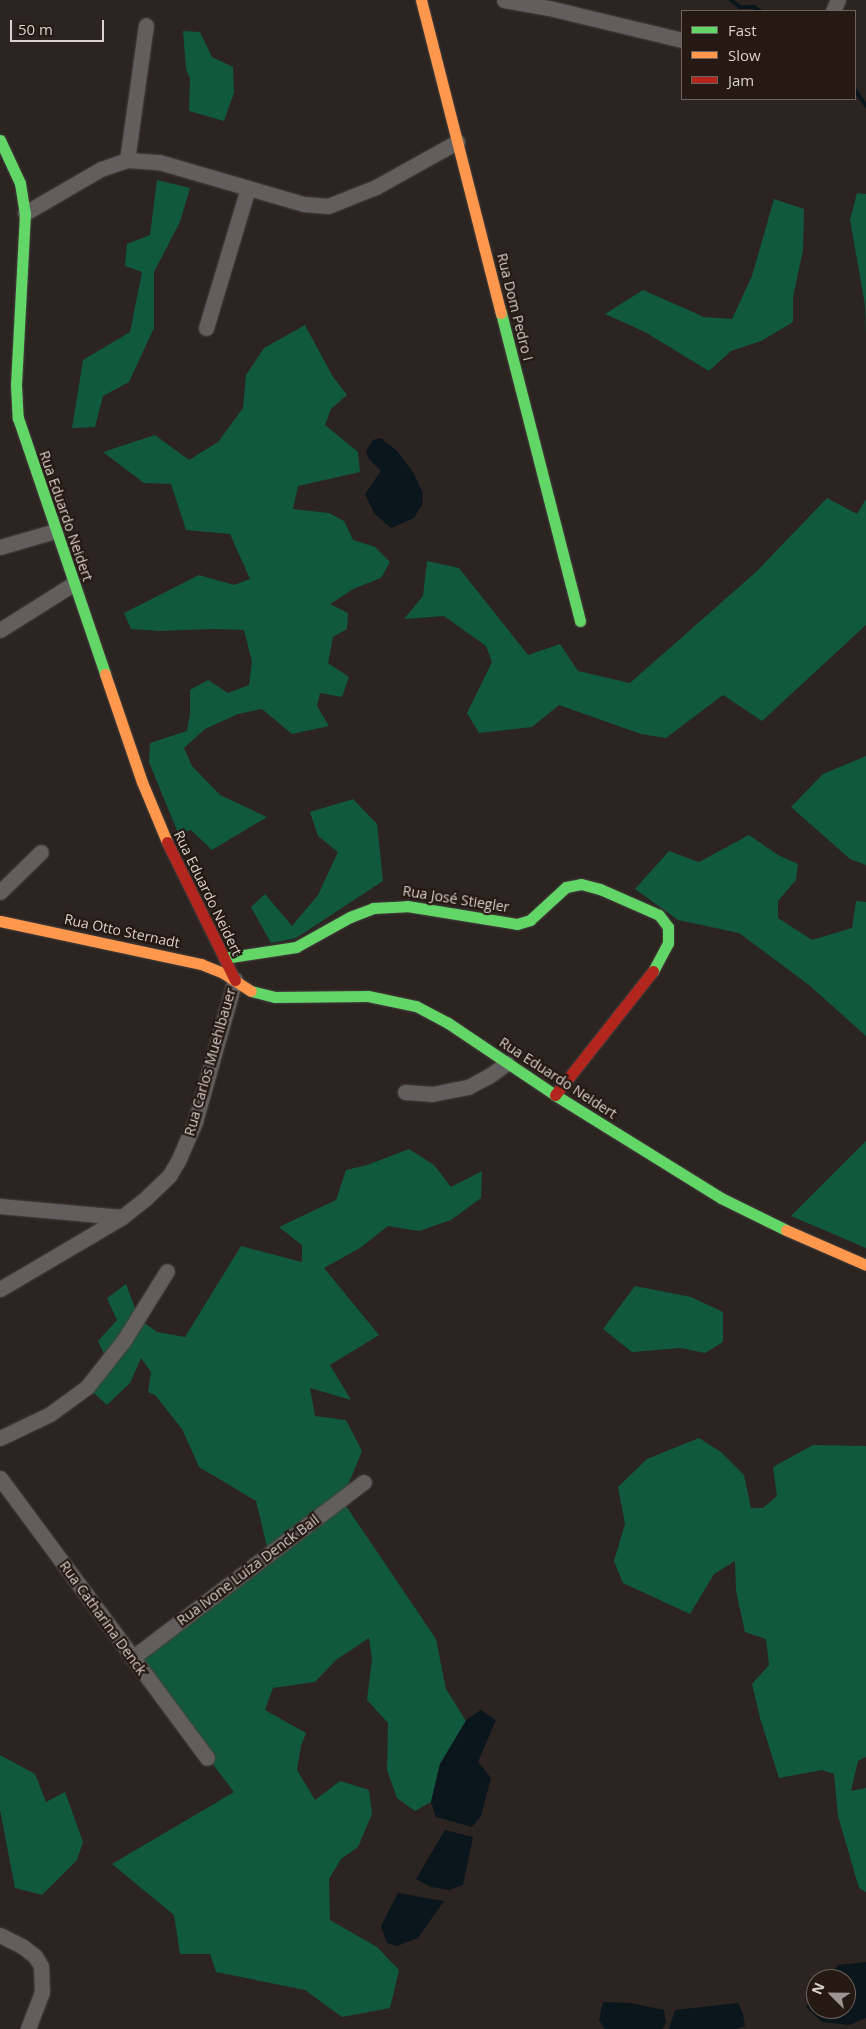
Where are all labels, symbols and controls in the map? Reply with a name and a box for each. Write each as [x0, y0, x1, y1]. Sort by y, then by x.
scale bar [12, 10, 106, 42]
legend [681, 10, 856, 100]
text: 50 m [18, 19, 53, 39]
text: Fast [728, 20, 757, 40]
text: Slow [728, 45, 761, 65]
text: Jam [728, 70, 754, 90]
street label: Rua Dom Pedro I [494, 251, 536, 363]
street label: Rua Eduardo Neidert [36, 449, 96, 583]
street label: Rua Eduardo Neidert [170, 828, 246, 958]
street label: Rua José Stiegler [401, 882, 511, 916]
street label: Rua Otto Sternadt [63, 911, 181, 951]
street label: Rua Carlos Muehlbauer [181, 986, 239, 1138]
street label: Rua Eduardo Neidert [496, 1034, 620, 1122]
street label: Rua Ivone Luíza Denck Bail [174, 1511, 322, 1629]
street label: Rua Catharina Denck [56, 1558, 150, 1678]
north arrow [806, 1969, 856, 2019]
text: N [807, 1979, 829, 1997]

